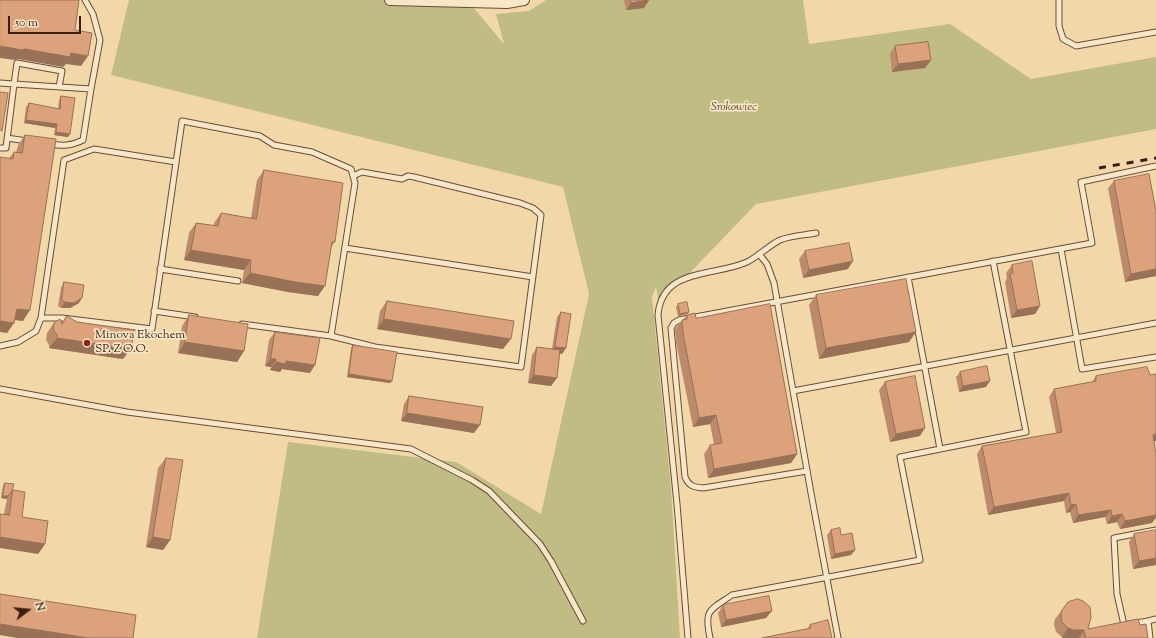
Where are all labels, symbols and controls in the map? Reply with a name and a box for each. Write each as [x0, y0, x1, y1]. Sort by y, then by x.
scale bar [10, 8, 83, 34]
text: 50 m [15, 14, 38, 32]
park label: Srokowiec [711, 101, 757, 115]
place label: Minova Ekochem SP. Z O.O. [95, 329, 185, 357]
marker: Minova Ekochem SP. Z O.O. [82, 338, 92, 348]
north arrow [8, 590, 48, 630]
text: N [31, 600, 48, 613]

